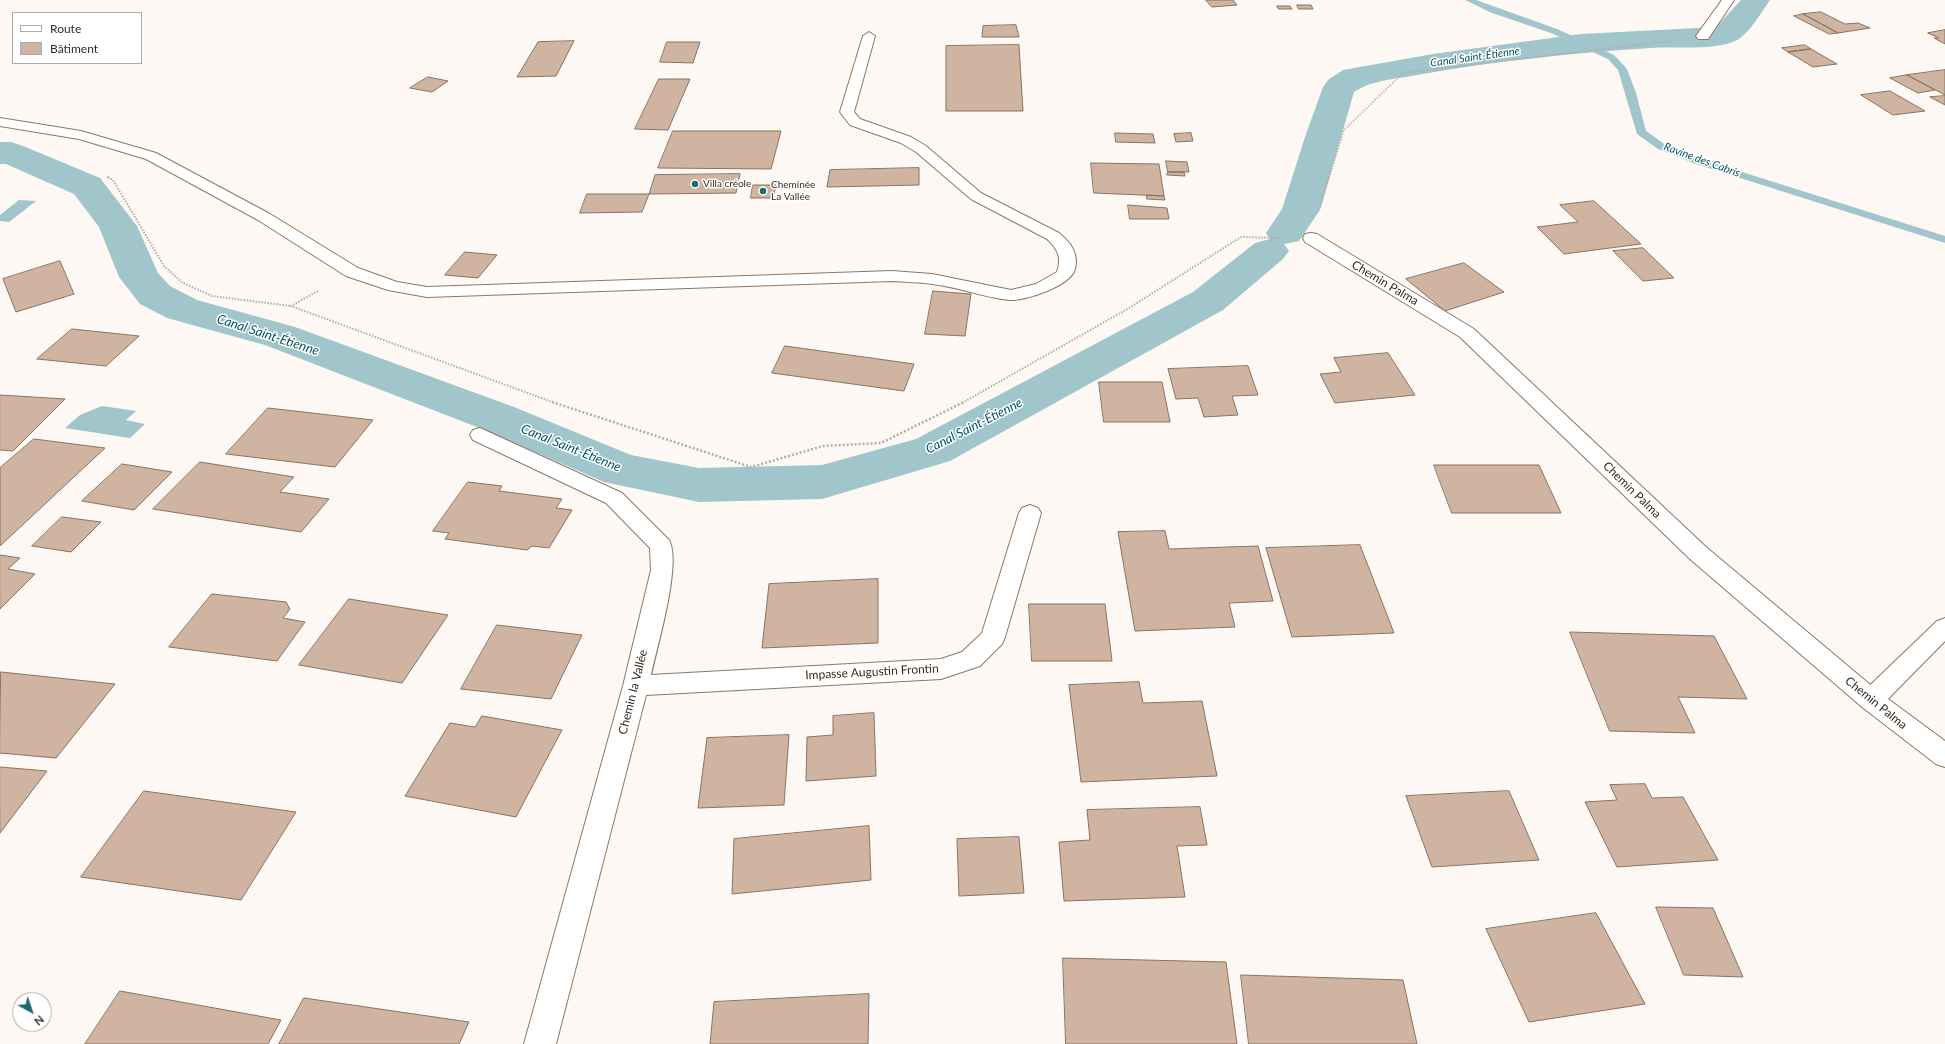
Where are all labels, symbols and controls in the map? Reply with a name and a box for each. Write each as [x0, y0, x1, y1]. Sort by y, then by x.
legend [12, 12, 142, 64]
text: Route [50, 21, 81, 36]
text: Bâtiment [50, 41, 98, 56]
water label: Canal Saint-Étienne [1429, 44, 1521, 70]
water label: Ravine des Cabris [1662, 140, 1742, 180]
place label: Villa créole [703, 178, 751, 190]
marker: Villa créole [690, 179, 700, 189]
place label: Cheminée La Vallée [771, 179, 815, 202]
marker: Cheminée La Vallée [758, 186, 768, 196]
street label: Chemin Palma [1349, 257, 1421, 309]
water label: Canal Saint-Étienne [215, 311, 321, 359]
water label: Canal Saint-Étienne [923, 395, 1025, 457]
water label: Canal Saint-Étienne [519, 421, 623, 475]
street label: Chemin Palma [1600, 459, 1664, 521]
street label: Chemin la Vallée [615, 648, 651, 736]
street label: Impasse Augustin Frontin [805, 661, 939, 683]
street label: Chemin Palma [1842, 674, 1910, 732]
north arrow [12, 992, 52, 1032]
text: N [32, 1013, 47, 1029]

